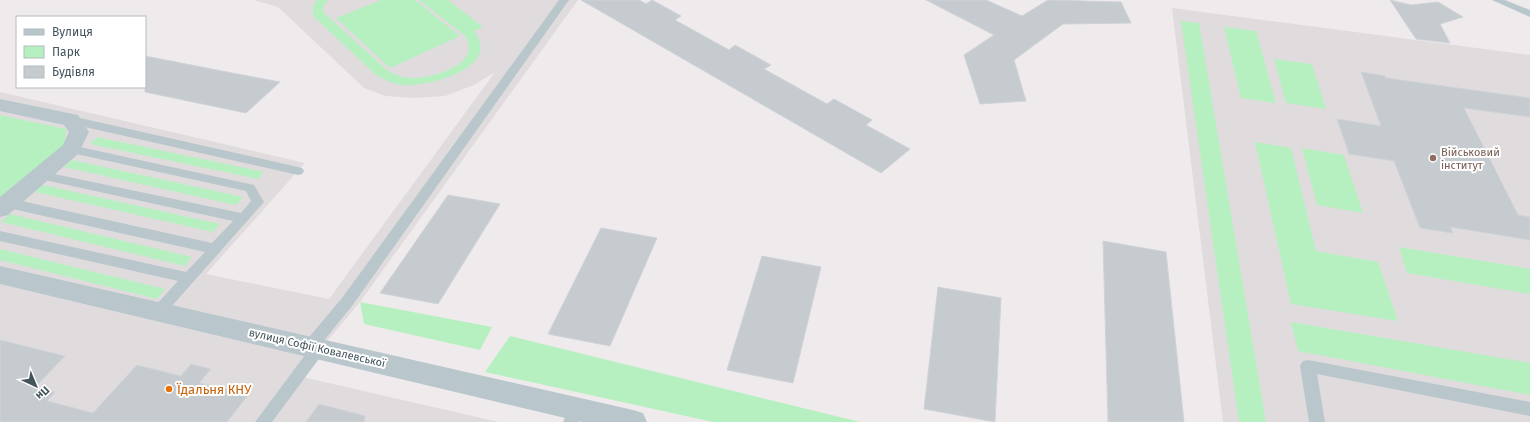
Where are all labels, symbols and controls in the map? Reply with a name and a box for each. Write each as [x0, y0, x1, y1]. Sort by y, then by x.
legend [16, 16, 146, 88]
text: Вулиця [52, 25, 93, 39]
text: Парк [52, 45, 81, 59]
text: Будівля [52, 65, 95, 79]
place label: Військовий інститут [1441, 146, 1500, 172]
marker: Військовий інститут [1428, 153, 1438, 163]
street label: вулиця Софії Ковалевської [247, 326, 387, 370]
north arrow [16, 366, 56, 406]
place label: Їдальня КНУ [176, 382, 252, 397]
text: Пн [33, 383, 52, 402]
marker: Їдальня КНУ [164, 384, 174, 394]

